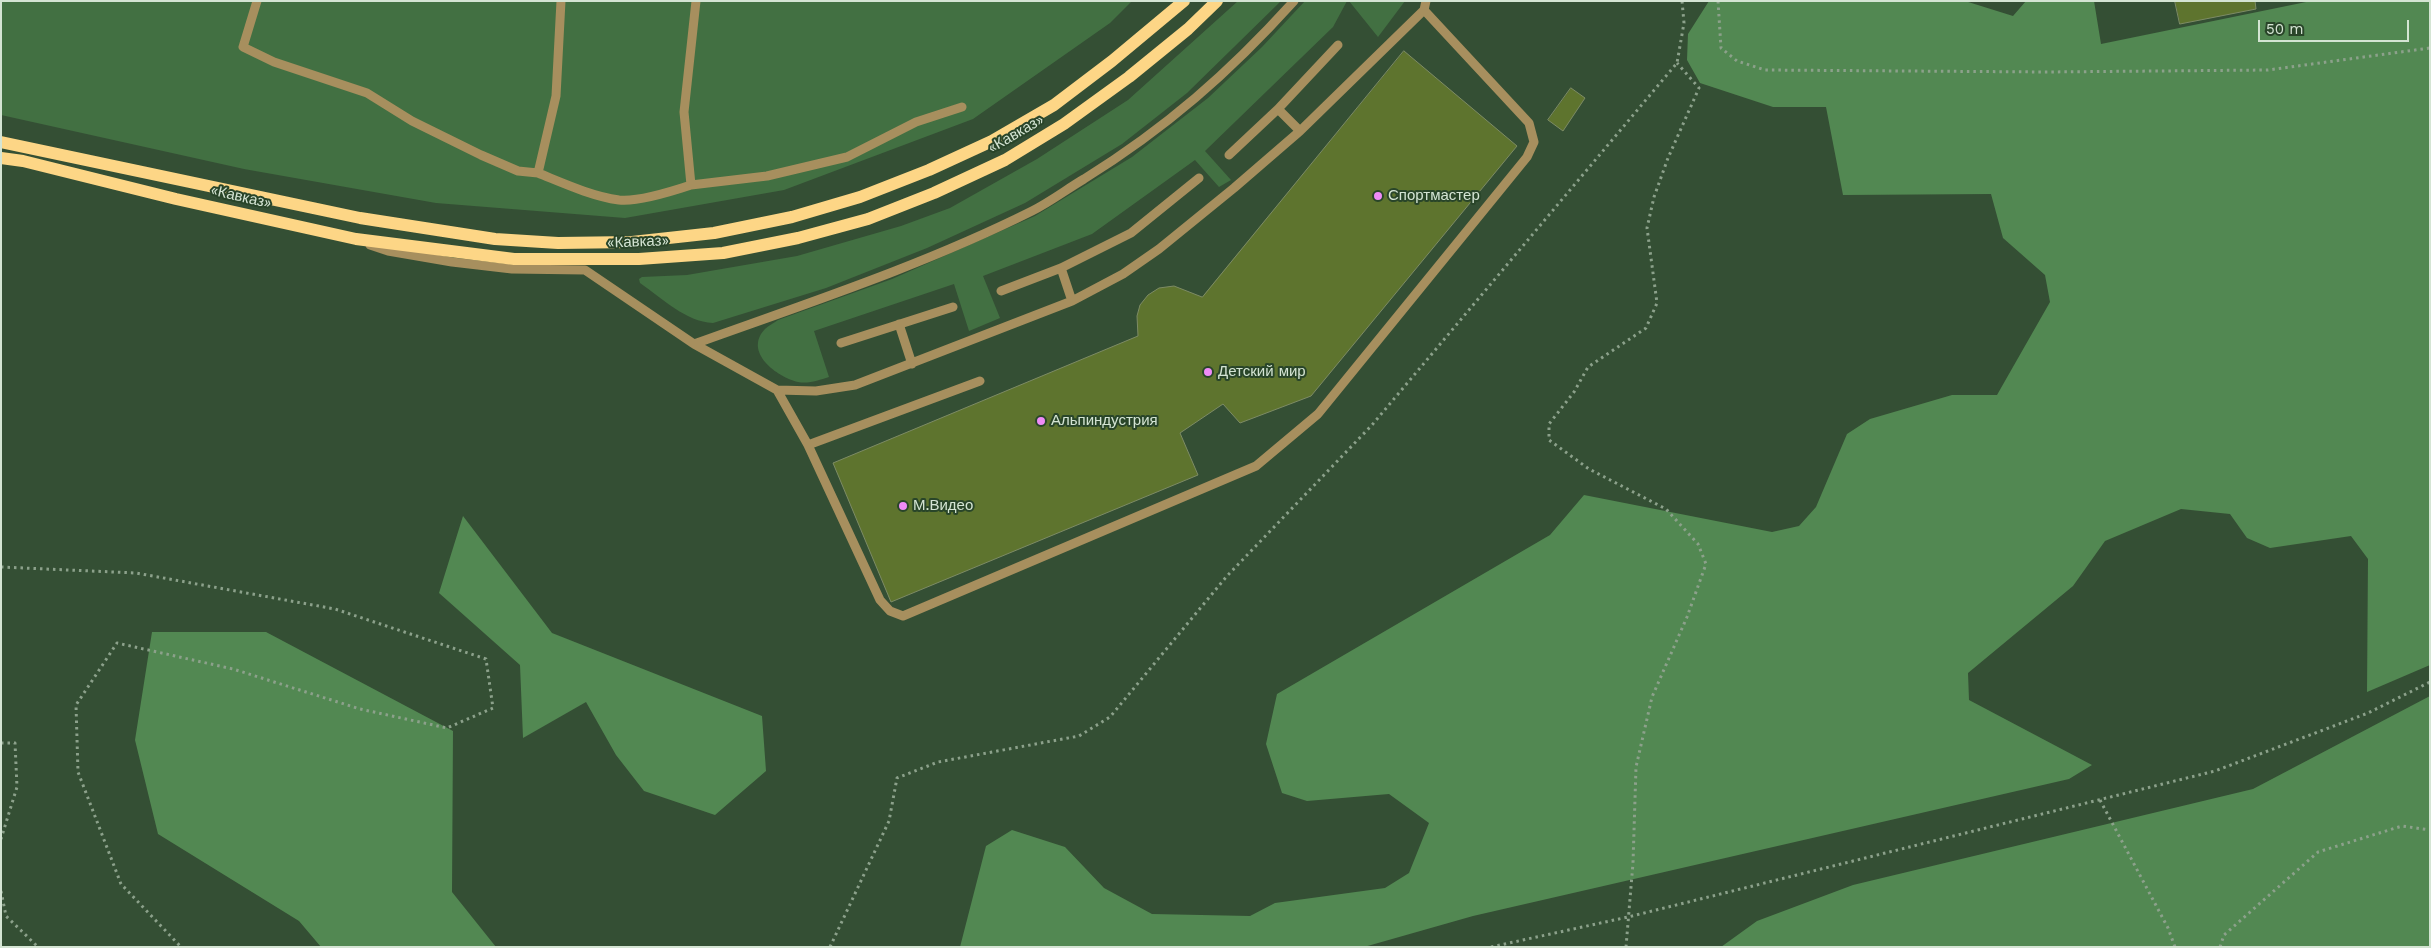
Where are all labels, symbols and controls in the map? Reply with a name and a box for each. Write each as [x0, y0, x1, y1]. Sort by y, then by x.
scale bar [2261, 10, 2412, 42]
text: 50 m [2266, 20, 2303, 38]
street label: «Кавказ» [985, 111, 1047, 157]
street label: «Кавказ» [209, 181, 273, 213]
place label: Спортмастер [1388, 187, 1480, 205]
marker: Спортмастер [1372, 190, 1384, 202]
street label: «Кавказ» [607, 232, 669, 252]
place label: Детский мир [1218, 363, 1306, 381]
marker: Детский мир [1202, 366, 1214, 378]
place label: Альпиндустрия [1051, 412, 1158, 430]
marker: Альпиндустрия [1035, 415, 1047, 427]
place label: М.Видео [913, 497, 973, 515]
marker: М.Видео [897, 500, 909, 512]

